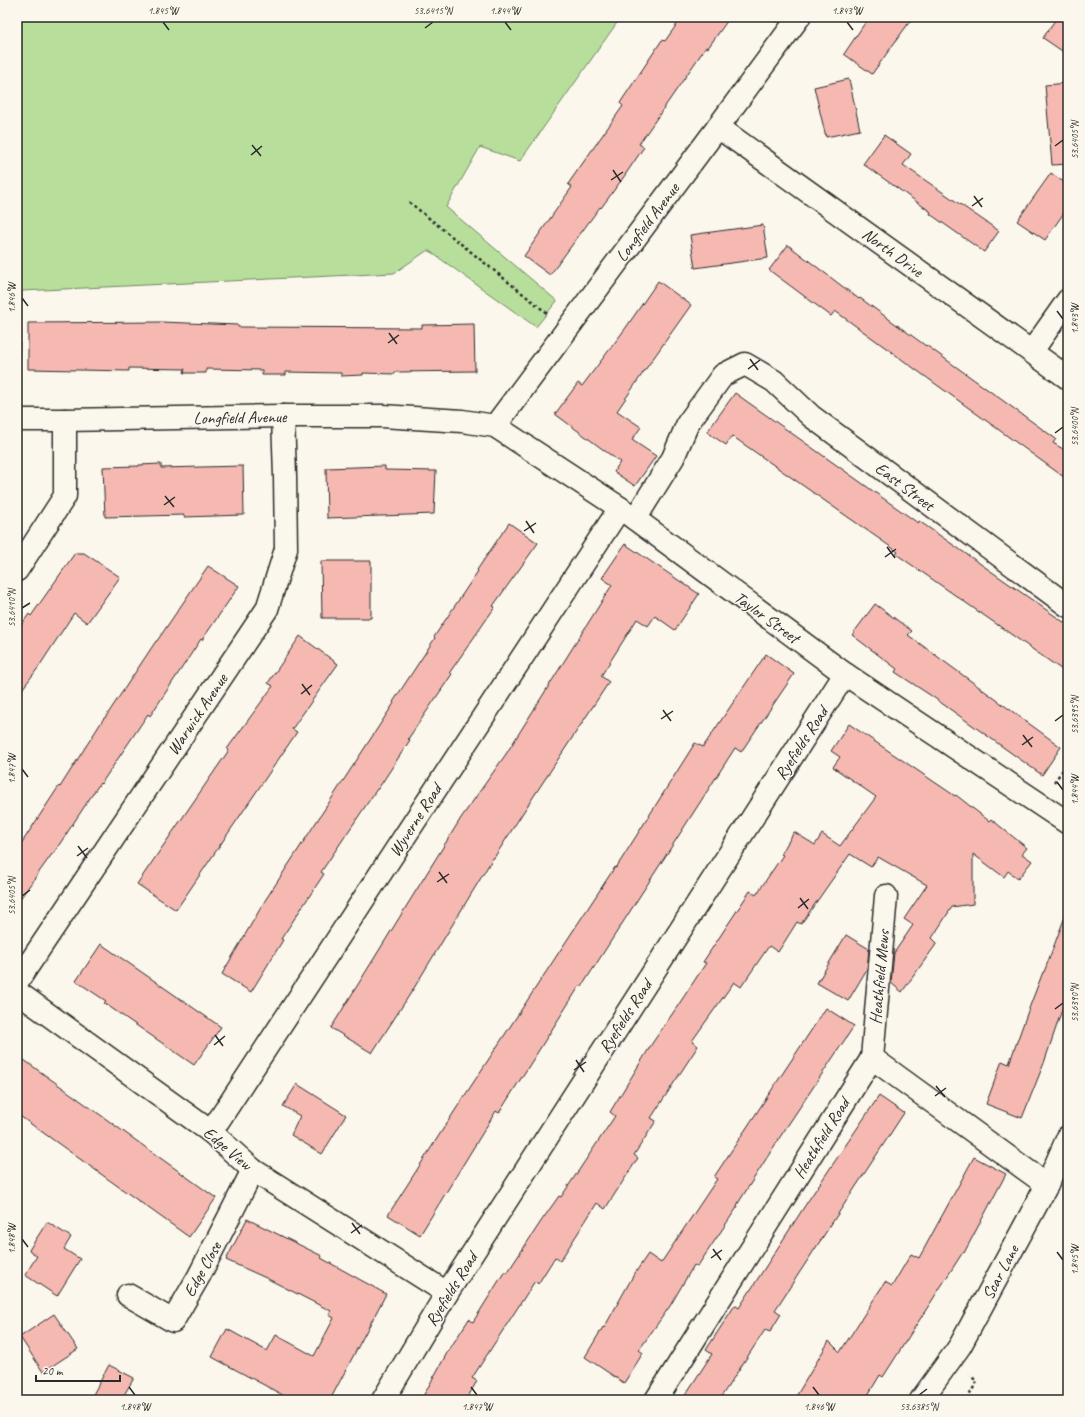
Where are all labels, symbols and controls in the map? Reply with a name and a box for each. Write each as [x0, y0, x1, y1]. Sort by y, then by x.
text: 1.845°W [148, 4, 180, 17]
text: 53.6415°N [414, 4, 454, 17]
text: 1.844°W [490, 4, 522, 17]
text: 1.843°W [832, 4, 864, 17]
text: 53.6405°N [1068, 119, 1081, 159]
street label: Longfield Avenue [611, 178, 685, 266]
street label: North Drive [858, 223, 928, 282]
text: 1.846°W [5, 281, 18, 313]
text: 1.843°W [1068, 302, 1081, 334]
street label: Longfield Avenue [193, 406, 288, 429]
text: 53.6400°N [1068, 406, 1081, 446]
street label: East Street [871, 457, 940, 517]
text: 53.6410°N [5, 587, 18, 627]
street label: Taylor Street [730, 587, 805, 649]
street label: Warwick Avenue [163, 668, 233, 759]
text: 53.6395°N [1068, 694, 1081, 734]
street label: Ryefields Road [770, 700, 835, 784]
text: 1.847°W [5, 752, 18, 784]
text: 1.844°W [1068, 773, 1081, 805]
street label: Wyverne Road [384, 777, 448, 860]
text: 53.6405°N [5, 875, 18, 915]
street label: Heathfield Mews [865, 927, 894, 1025]
street label: Ryefields Road [594, 973, 659, 1057]
text: 53.6390°N [1068, 982, 1081, 1022]
street label: Heathfield Road [788, 1091, 856, 1182]
street label: Edge View [199, 1122, 257, 1176]
text: 1.848°W [5, 1222, 18, 1254]
street label: Edge Close [179, 1237, 227, 1300]
street label: Scar Lane [977, 1240, 1024, 1303]
text: 1.845°W [1068, 1243, 1081, 1275]
street label: Ryefields Road [421, 1246, 484, 1330]
scale bar [36, 1357, 120, 1383]
text: 20 m [42, 1363, 64, 1379]
text: 1.848°W [120, 1400, 152, 1413]
text: 1.847°W [462, 1400, 494, 1413]
text: 1.846°W [804, 1400, 836, 1413]
text: 53.6385°N [900, 1400, 940, 1413]

